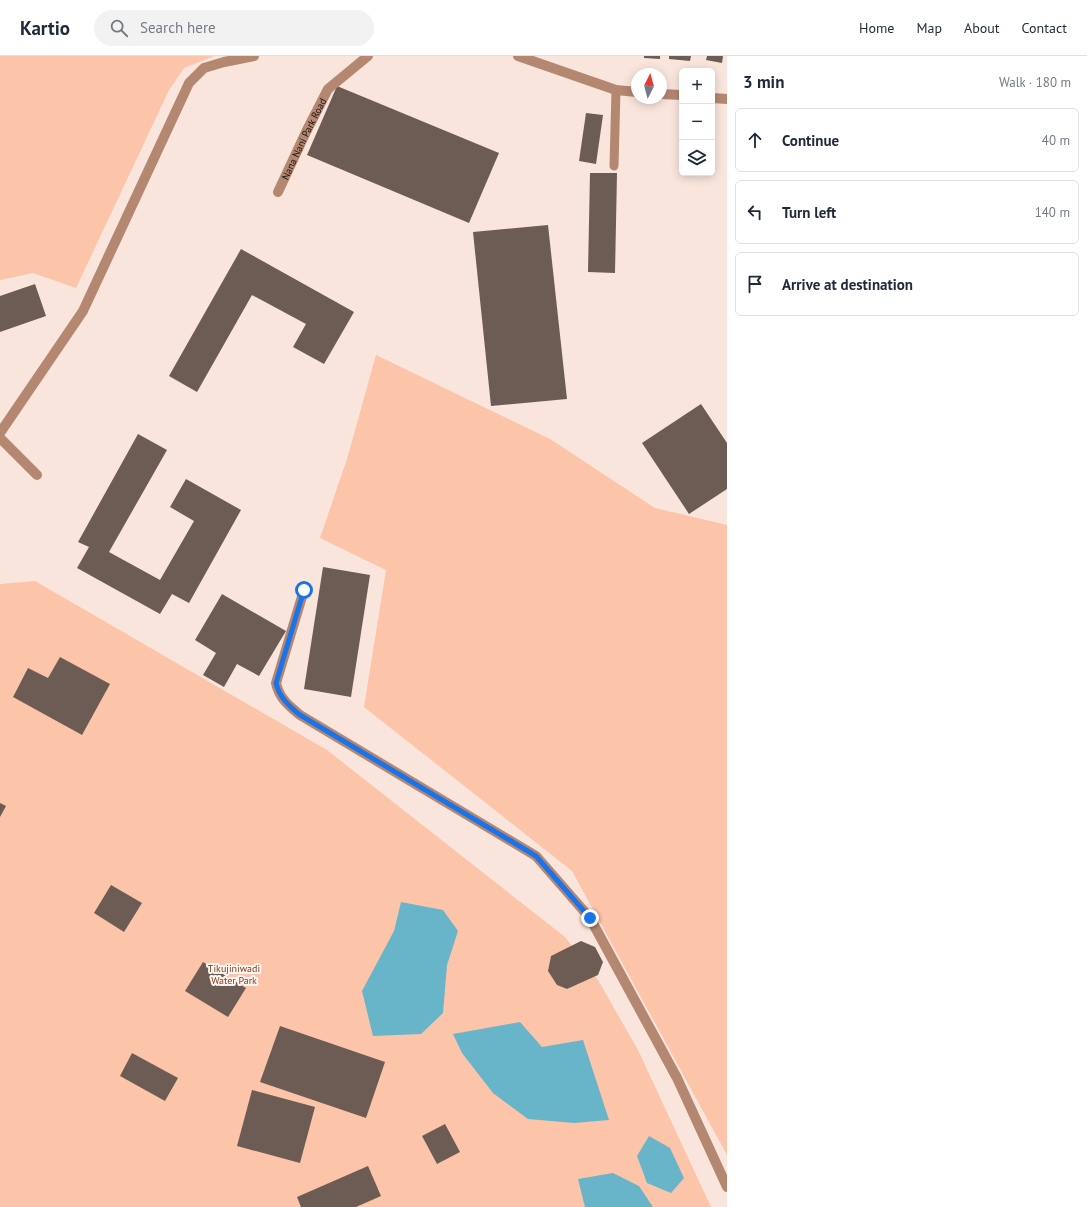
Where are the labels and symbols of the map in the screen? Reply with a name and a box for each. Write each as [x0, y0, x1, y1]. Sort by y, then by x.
north arrow [631, 68, 667, 104]
street label: Nana Nani Park Road [278, 96, 329, 182]
route start [295, 581, 313, 599]
route end [581, 909, 599, 927]
park label: Tikujiniwadi Water Park [208, 962, 260, 987]

